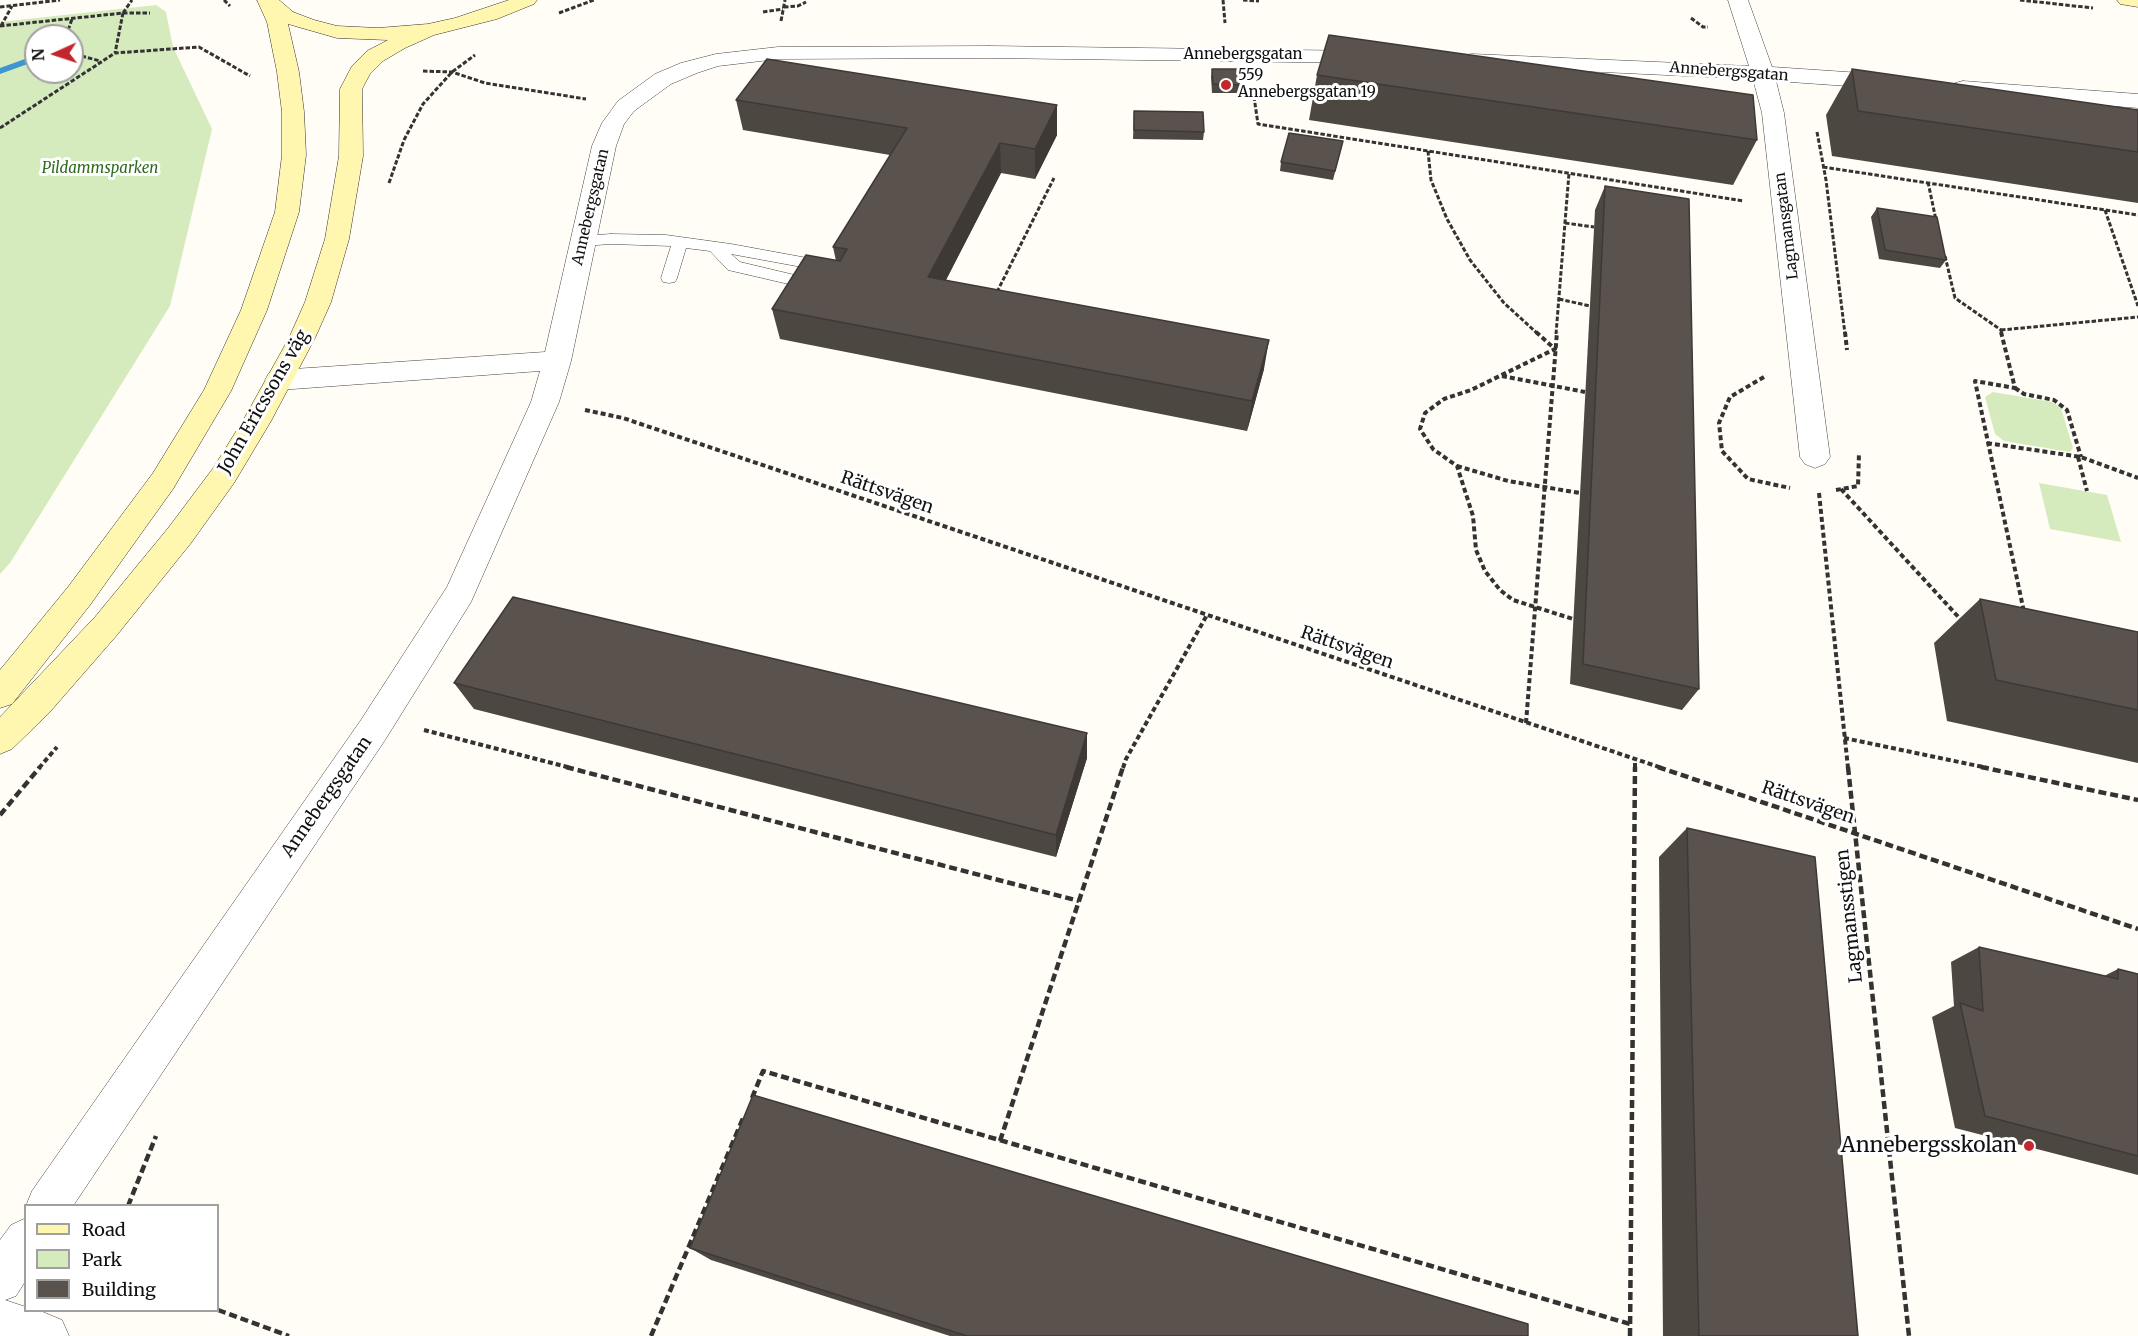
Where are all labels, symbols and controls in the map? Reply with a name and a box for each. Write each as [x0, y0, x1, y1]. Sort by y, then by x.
north arrow [24, 24, 84, 84]
street label: Annebergsgatan [1183, 46, 1303, 64]
text: N [28, 48, 48, 62]
street label: Annebergsgatan [1669, 59, 1789, 85]
place label: 559 Annebergsgatan 19 [1238, 67, 1376, 102]
marker: 559 Annebergsgatan 19 [1219, 78, 1233, 92]
street label: Annebergsgatan [569, 147, 613, 267]
park label: Pildammsparken [42, 160, 158, 178]
street label: Lagmansgatan [1771, 171, 1803, 281]
street label: John Ericssons väg [214, 326, 314, 478]
street label: Rättsvägen [838, 467, 936, 519]
street label: Rättsvägen [1298, 622, 1396, 674]
street label: Annebergsgatan [277, 732, 377, 862]
street label: Rättsvägen [1759, 777, 1857, 829]
street label: Lagmansstigen [1832, 848, 1868, 984]
place label: Annebergsskolan [1841, 1133, 2017, 1159]
marker: Annebergsskolan [2022, 1139, 2036, 1153]
legend [24, 1204, 219, 1312]
text: Road [82, 1218, 126, 1241]
text: Park [82, 1248, 122, 1271]
text: Building [82, 1278, 156, 1301]

